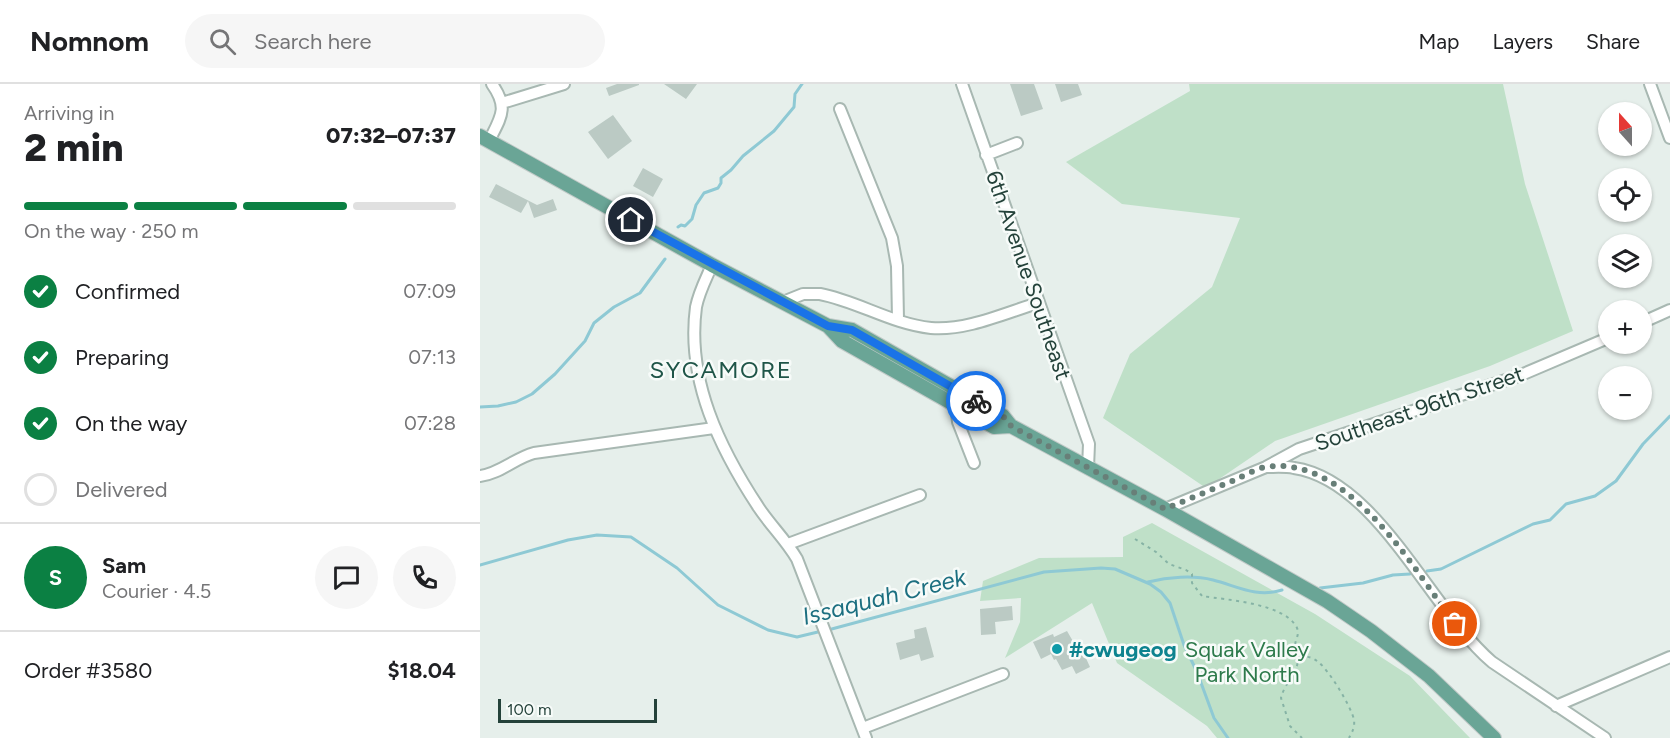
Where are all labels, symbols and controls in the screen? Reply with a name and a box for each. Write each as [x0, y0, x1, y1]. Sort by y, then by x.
search box [185, 14, 605, 68]
text: Nomnom [30, 24, 149, 58]
icon: search [206, 25, 239, 58]
text: Search here [254, 28, 371, 55]
text: Map [1419, 29, 1459, 54]
text: Layers [1492, 29, 1553, 54]
text: Share [1586, 29, 1640, 54]
text: Arriving in [24, 101, 114, 125]
north arrow [1598, 102, 1652, 156]
map controls [1598, 102, 1652, 420]
text: 07:32–07:37 [326, 122, 456, 149]
text: 2 min [24, 124, 124, 171]
street label: 6th Avenue Southeast [980, 167, 1077, 383]
button: locate [1598, 168, 1652, 222]
pin [605, 194, 656, 245]
icon: home [614, 203, 647, 236]
text: On the way · 250 m [24, 219, 199, 243]
button: layers [1598, 234, 1652, 288]
icon: check [24, 275, 57, 308]
text: Confirmed [75, 278, 180, 305]
text: 07:09 [403, 279, 456, 303]
button: + [1598, 300, 1652, 354]
icon: check [24, 341, 57, 374]
text: Preparing [75, 344, 169, 371]
text: 07:13 [408, 345, 456, 369]
district label: SYCAMORE [650, 355, 792, 384]
street label: Southeast 96th Street [1311, 360, 1527, 457]
button: − [1598, 366, 1652, 420]
courier [946, 371, 1006, 431]
icon: bike [960, 385, 993, 418]
icon: check [24, 407, 57, 440]
text: On the way [75, 410, 187, 437]
text: 07:28 [404, 411, 456, 435]
text: Delivered [75, 476, 168, 503]
button: chat [315, 546, 378, 609]
button: phone [393, 546, 456, 609]
text: Sam [102, 552, 146, 579]
water label: Issaquah Creek [799, 562, 970, 631]
text: S [49, 564, 62, 591]
text: Courier · 4.5 [102, 579, 211, 603]
pin [1429, 598, 1480, 649]
icon: bag [1438, 607, 1471, 640]
place label: #cwugeog [1069, 636, 1177, 663]
park label: Squak Valley Park North [1185, 636, 1310, 688]
marker: #cwugeog [1050, 642, 1064, 656]
text: Order #3580 [24, 657, 152, 684]
text: $18.04 [387, 657, 456, 684]
scale bar [498, 696, 657, 724]
text: 100 m [507, 700, 552, 719]

